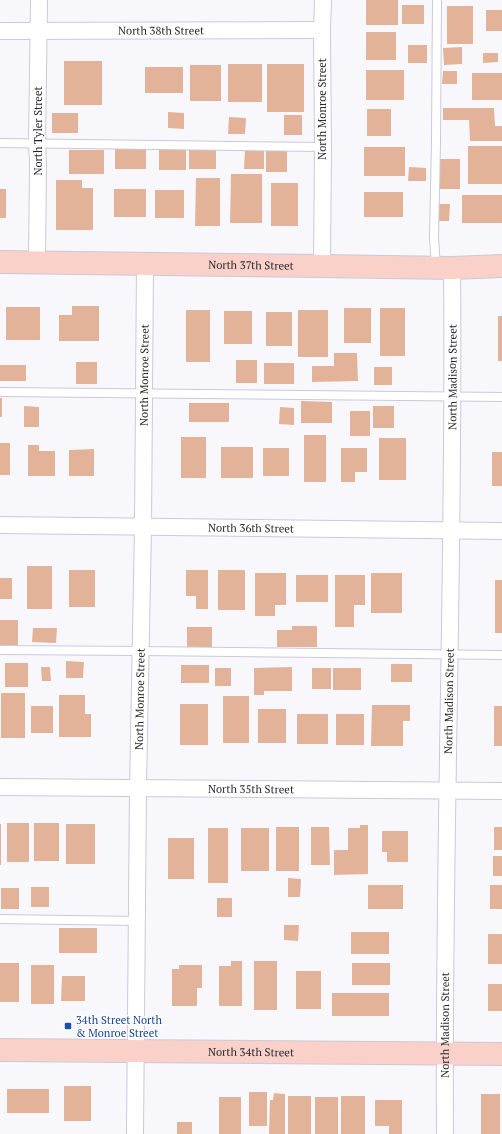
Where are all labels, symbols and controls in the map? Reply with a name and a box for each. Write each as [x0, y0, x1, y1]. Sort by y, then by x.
street label: North 38th Street [118, 23, 204, 38]
street label: North Monroe Street [315, 58, 329, 160]
street label: North Tyler Street [31, 86, 45, 176]
street label: North 37th Street [208, 258, 294, 273]
street label: North Monroe Street [137, 324, 152, 426]
street label: North Madison Street [445, 324, 459, 430]
street label: North 36th Street [208, 520, 294, 536]
street label: North Monroe Street [132, 648, 148, 750]
street label: North Madison Street [441, 648, 457, 754]
street label: North 35th Street [208, 782, 294, 796]
street label: North Madison Street [438, 972, 452, 1078]
place label: 34th Street North & Monroe Street [76, 1013, 162, 1040]
marker: 34th Street North & Monroe Street [63, 1021, 73, 1031]
street label: North 34th Street [208, 1045, 294, 1059]

